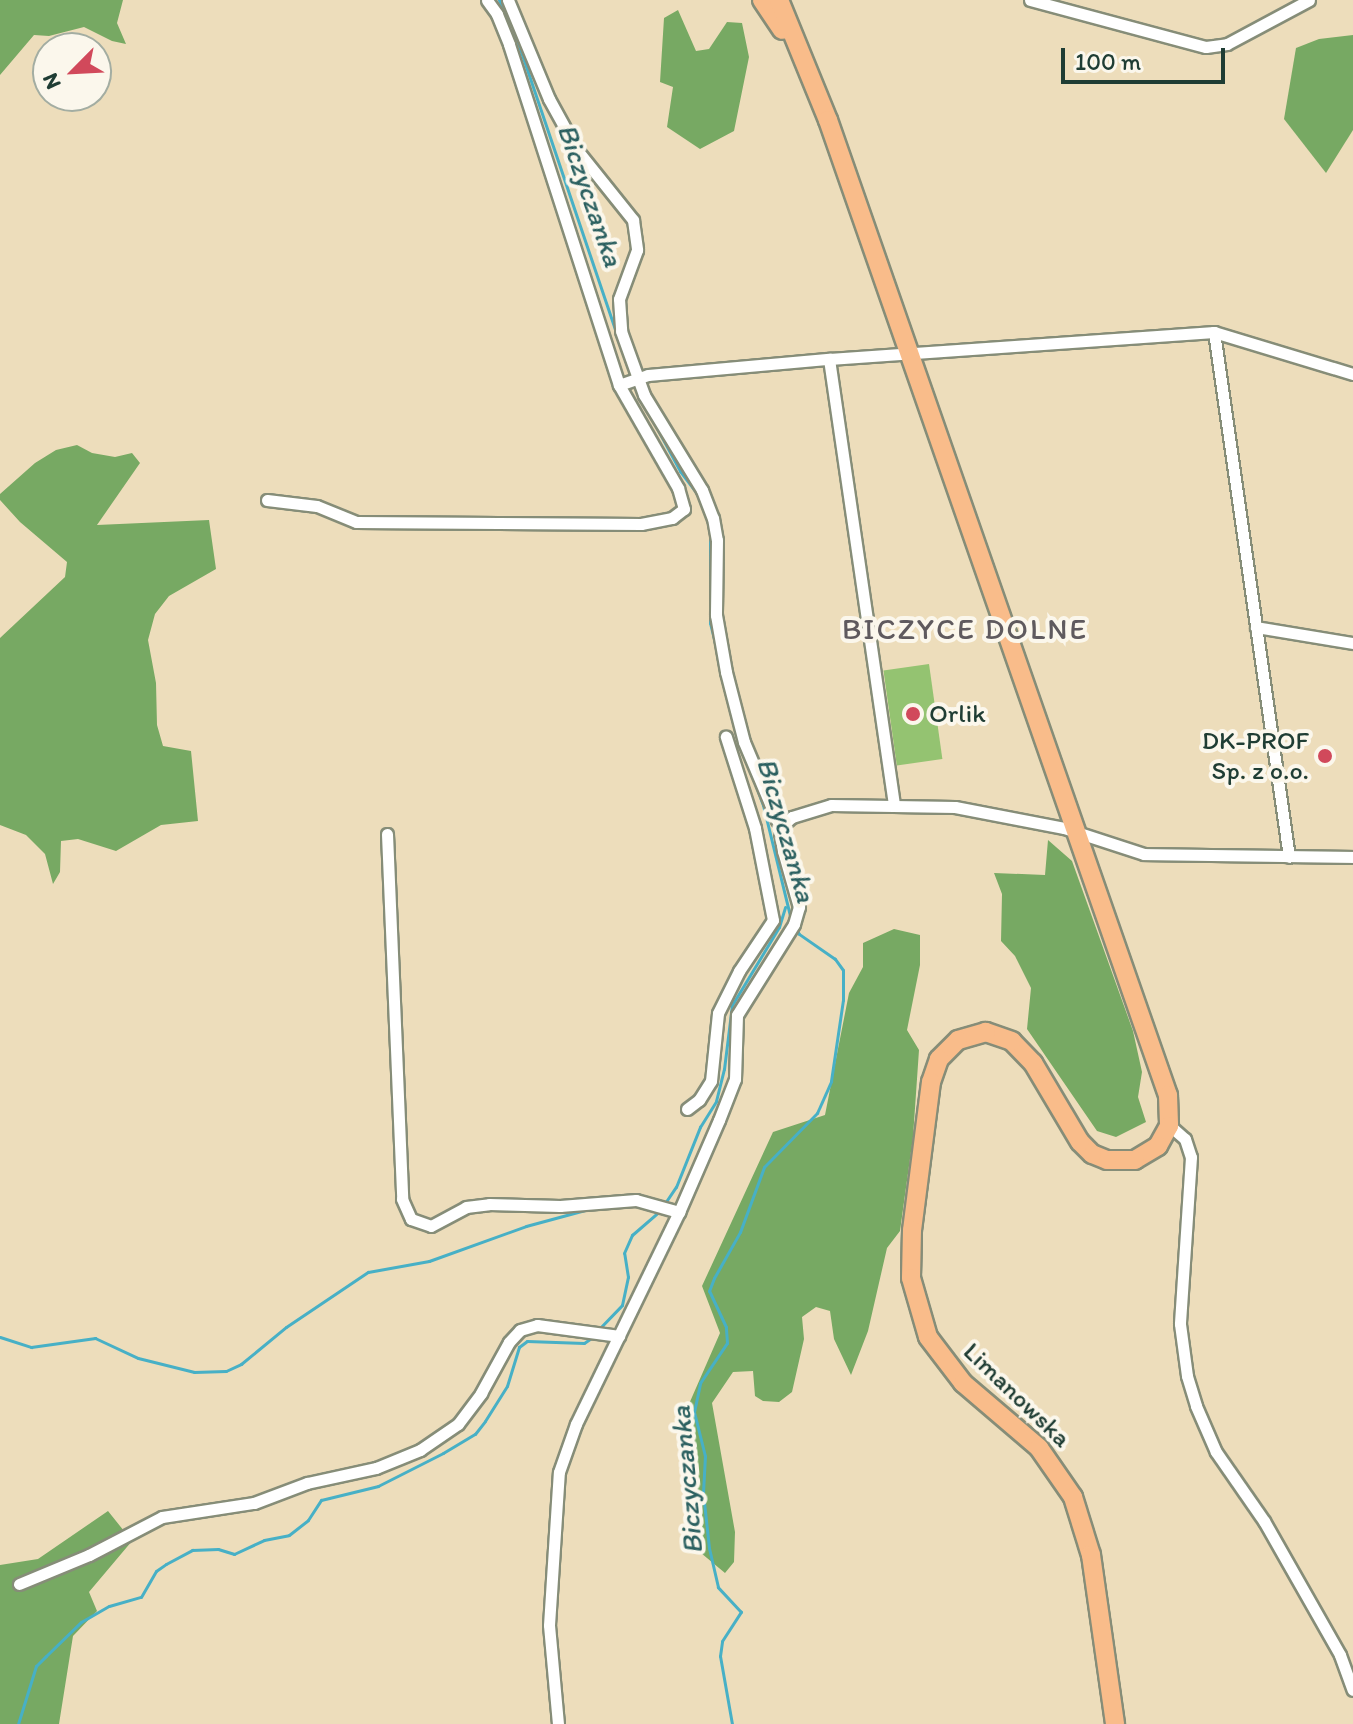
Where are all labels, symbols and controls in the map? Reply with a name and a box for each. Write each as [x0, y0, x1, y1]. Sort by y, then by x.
north arrow [32, 32, 112, 112]
scale bar [1065, 32, 1229, 82]
text: 100 m [1075, 47, 1141, 76]
text: N [36, 69, 67, 93]
water label: Biczyczanka [551, 119, 631, 271]
district label: BICZYCE DOLNE [842, 611, 1088, 647]
place label: Orlik [929, 698, 986, 730]
marker: Orlik [904, 705, 922, 723]
place label: DK-PROF Sp. z o.o. [1202, 725, 1309, 786]
marker: DK-PROF Sp. z o.o. [1316, 747, 1334, 765]
water label: Biczyczanka [750, 754, 824, 906]
street label: Limanowska [957, 1336, 1077, 1454]
water label: Biczyczanka [663, 1404, 709, 1556]

